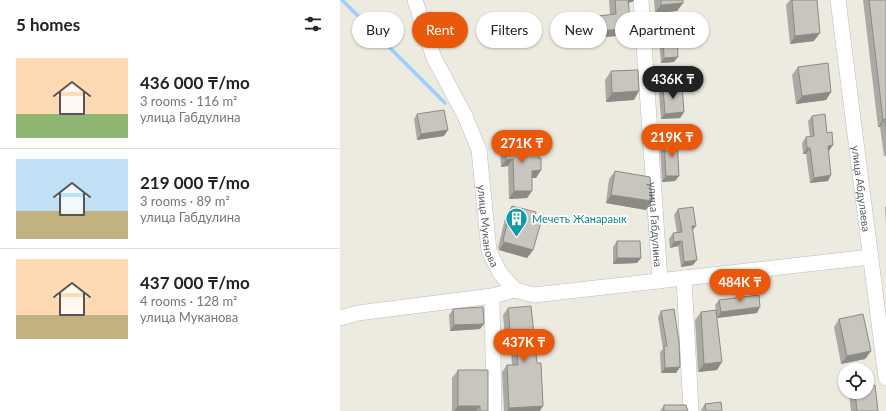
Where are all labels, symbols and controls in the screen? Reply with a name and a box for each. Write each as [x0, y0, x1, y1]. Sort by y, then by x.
chip: Buy [352, 12, 404, 48]
chip: Rent [412, 12, 468, 48]
chip: Filters [476, 12, 542, 48]
chip: New [550, 12, 607, 48]
chip: Apartment [615, 12, 709, 48]
icon: filters [302, 13, 324, 35]
text: 5 homes [16, 14, 80, 35]
pin: 436K ₸ [640, 66, 706, 100]
text: 436K ₸ [652, 71, 695, 87]
text: 436 000 ₸/mo [140, 72, 250, 93]
icon: home [48, 74, 96, 122]
text: 3 rooms · 116 m² [140, 93, 237, 109]
text: улица Габдулина [140, 109, 240, 125]
pin: 219K ₸ [639, 124, 705, 158]
text: 219K ₸ [651, 129, 694, 145]
pin: 271K ₸ [489, 130, 555, 164]
text: 271K ₸ [501, 135, 544, 151]
street label: улица Абдулаева [850, 145, 874, 232]
text: 219 000 ₸/mo [140, 172, 250, 193]
icon: home [48, 175, 96, 223]
street label: улица Габдулина [647, 182, 666, 267]
street label: улица Муканова [476, 184, 502, 269]
text: 3 rooms · 89 m² [140, 193, 230, 209]
building icon: Мечеть Жанараык [503, 205, 529, 238]
text: улица Габдулина [140, 209, 240, 225]
place label: Мечеть Жанараык [532, 212, 627, 225]
pin: 484K ₸ [707, 269, 773, 303]
text: 437 000 ₸/mo [140, 272, 250, 293]
text: 484K ₸ [719, 274, 762, 290]
icon: home [48, 275, 96, 323]
text: 4 rooms · 128 m² [140, 293, 237, 309]
text: улица Муканова [140, 309, 238, 325]
pin: 437K ₸ [491, 329, 557, 363]
text: 437K ₸ [503, 334, 546, 350]
map controls [838, 363, 874, 399]
button: locate [838, 363, 874, 399]

